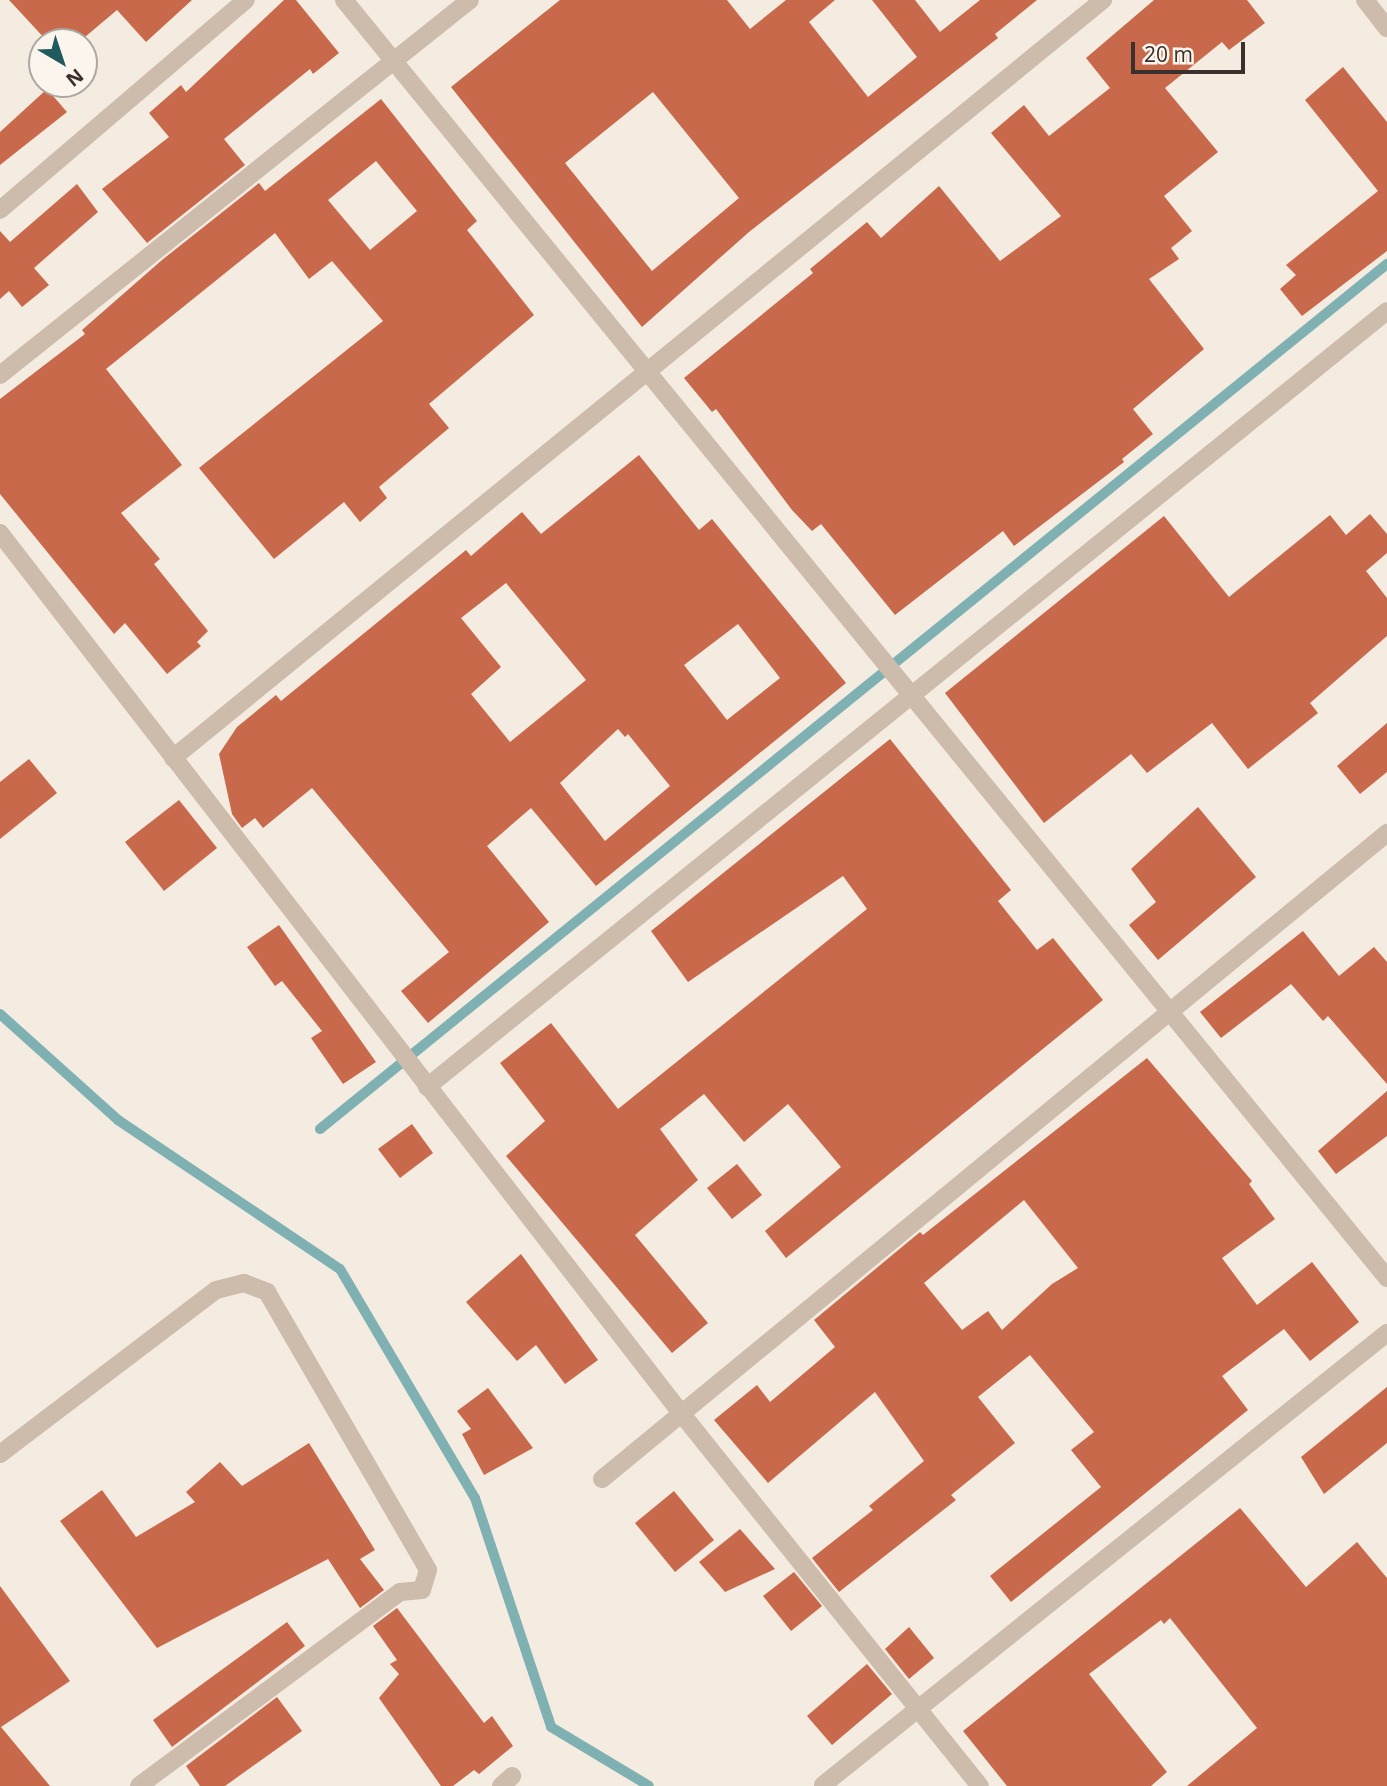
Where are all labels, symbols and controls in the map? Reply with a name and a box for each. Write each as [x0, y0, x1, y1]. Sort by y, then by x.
north arrow [28, 28, 98, 98]
scale bar [1135, 28, 1249, 72]
text: 20 m [1144, 40, 1193, 68]
text: N [61, 63, 89, 93]

